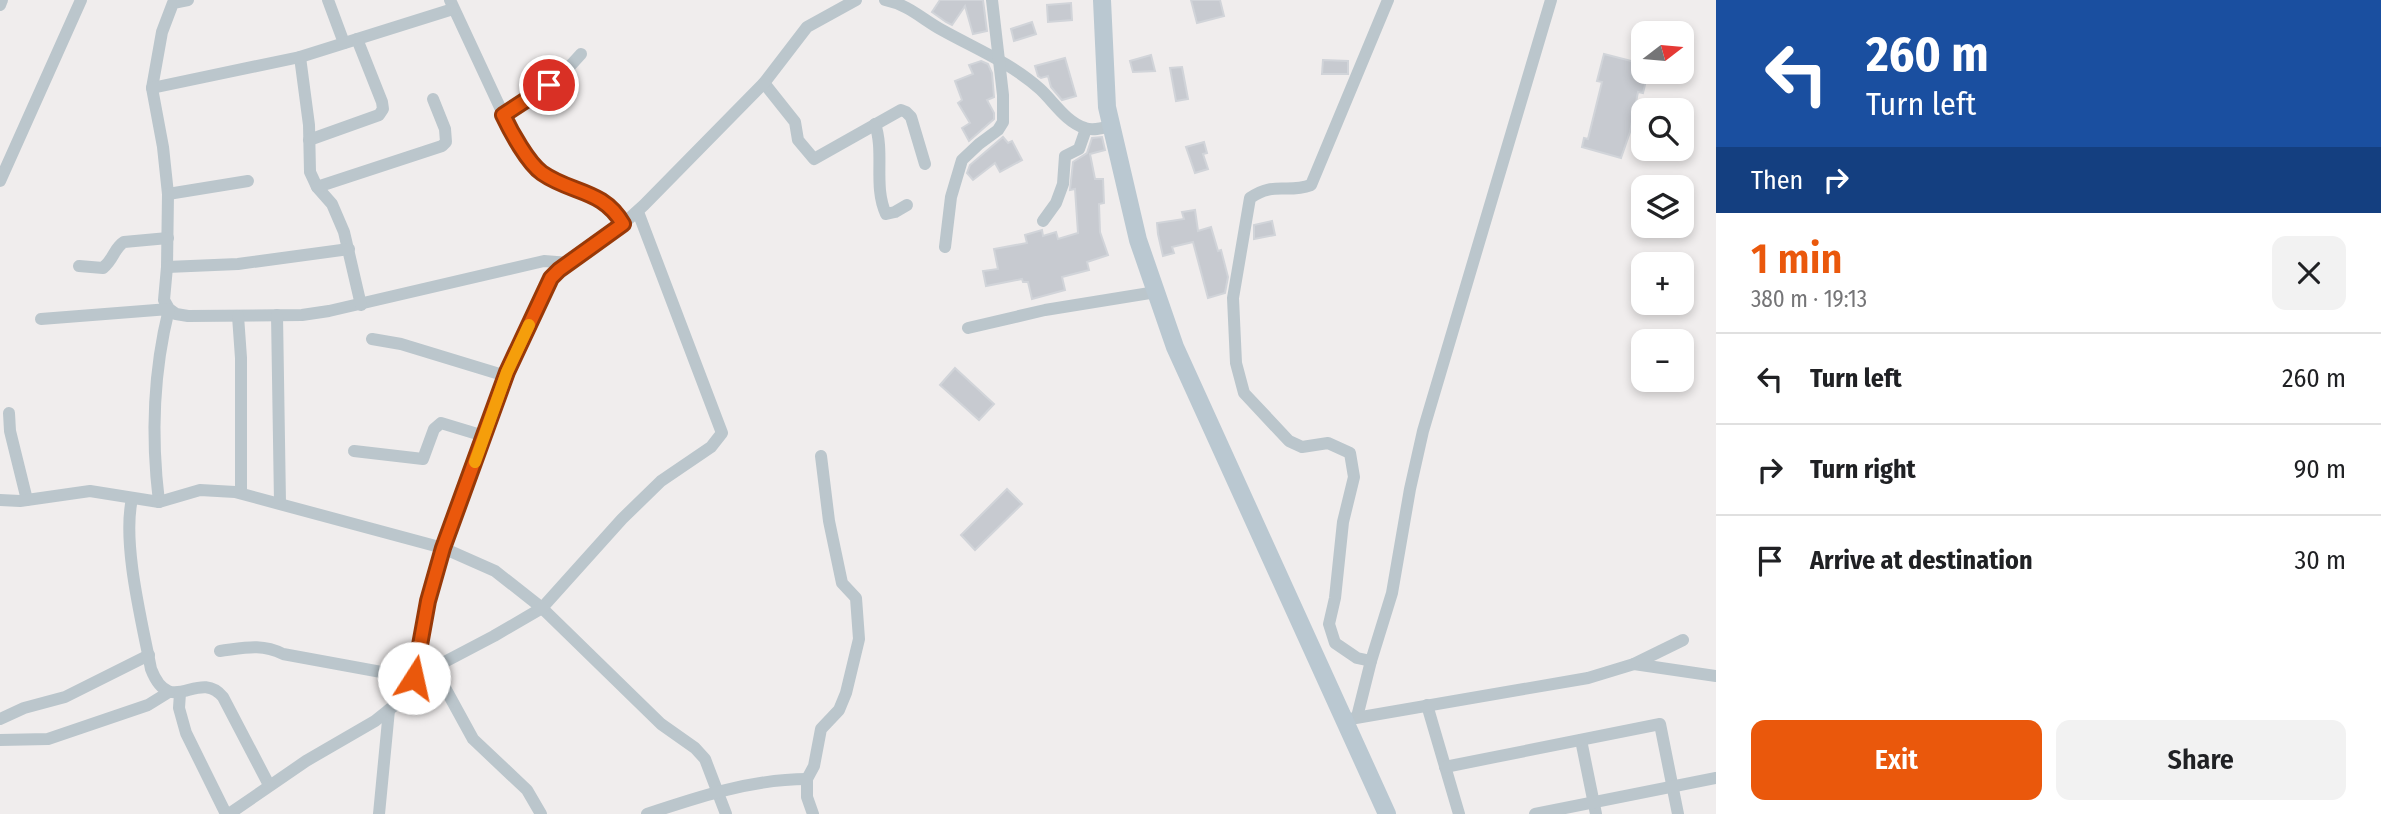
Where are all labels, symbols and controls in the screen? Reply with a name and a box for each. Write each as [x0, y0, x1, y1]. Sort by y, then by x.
north arrow [1631, 21, 1694, 84]
map controls [1631, 21, 1694, 392]
text: 260 m [1866, 25, 1989, 84]
icon: left [1751, 28, 1842, 119]
pin [519, 55, 579, 115]
icon: arrive [530, 66, 568, 104]
text: Turn left [1866, 85, 1976, 123]
button: search [1631, 98, 1694, 161]
icon: right [1817, 161, 1855, 199]
text: Then [1751, 165, 1803, 196]
button: layers [1631, 175, 1694, 238]
text: 1 min [1751, 234, 1842, 284]
button: close [2272, 236, 2346, 310]
button: + [1631, 252, 1694, 315]
text: 380 m · 19:13 [1751, 285, 1867, 313]
button: − [1631, 329, 1694, 392]
icon: left [1751, 360, 1789, 398]
text: Turn left [1810, 363, 1902, 394]
text: 260 m [2282, 363, 2346, 394]
icon: right [1751, 451, 1789, 489]
text: Turn right [1810, 454, 1916, 485]
text: 90 m [2294, 454, 2346, 485]
icon: arrive [1751, 542, 1789, 580]
text: Arrive at destination [1810, 545, 2033, 576]
text: 30 m [2295, 545, 2346, 576]
position arrow [377, 641, 451, 715]
button: Exit [1751, 720, 2042, 800]
button: Share [2056, 720, 2346, 800]

